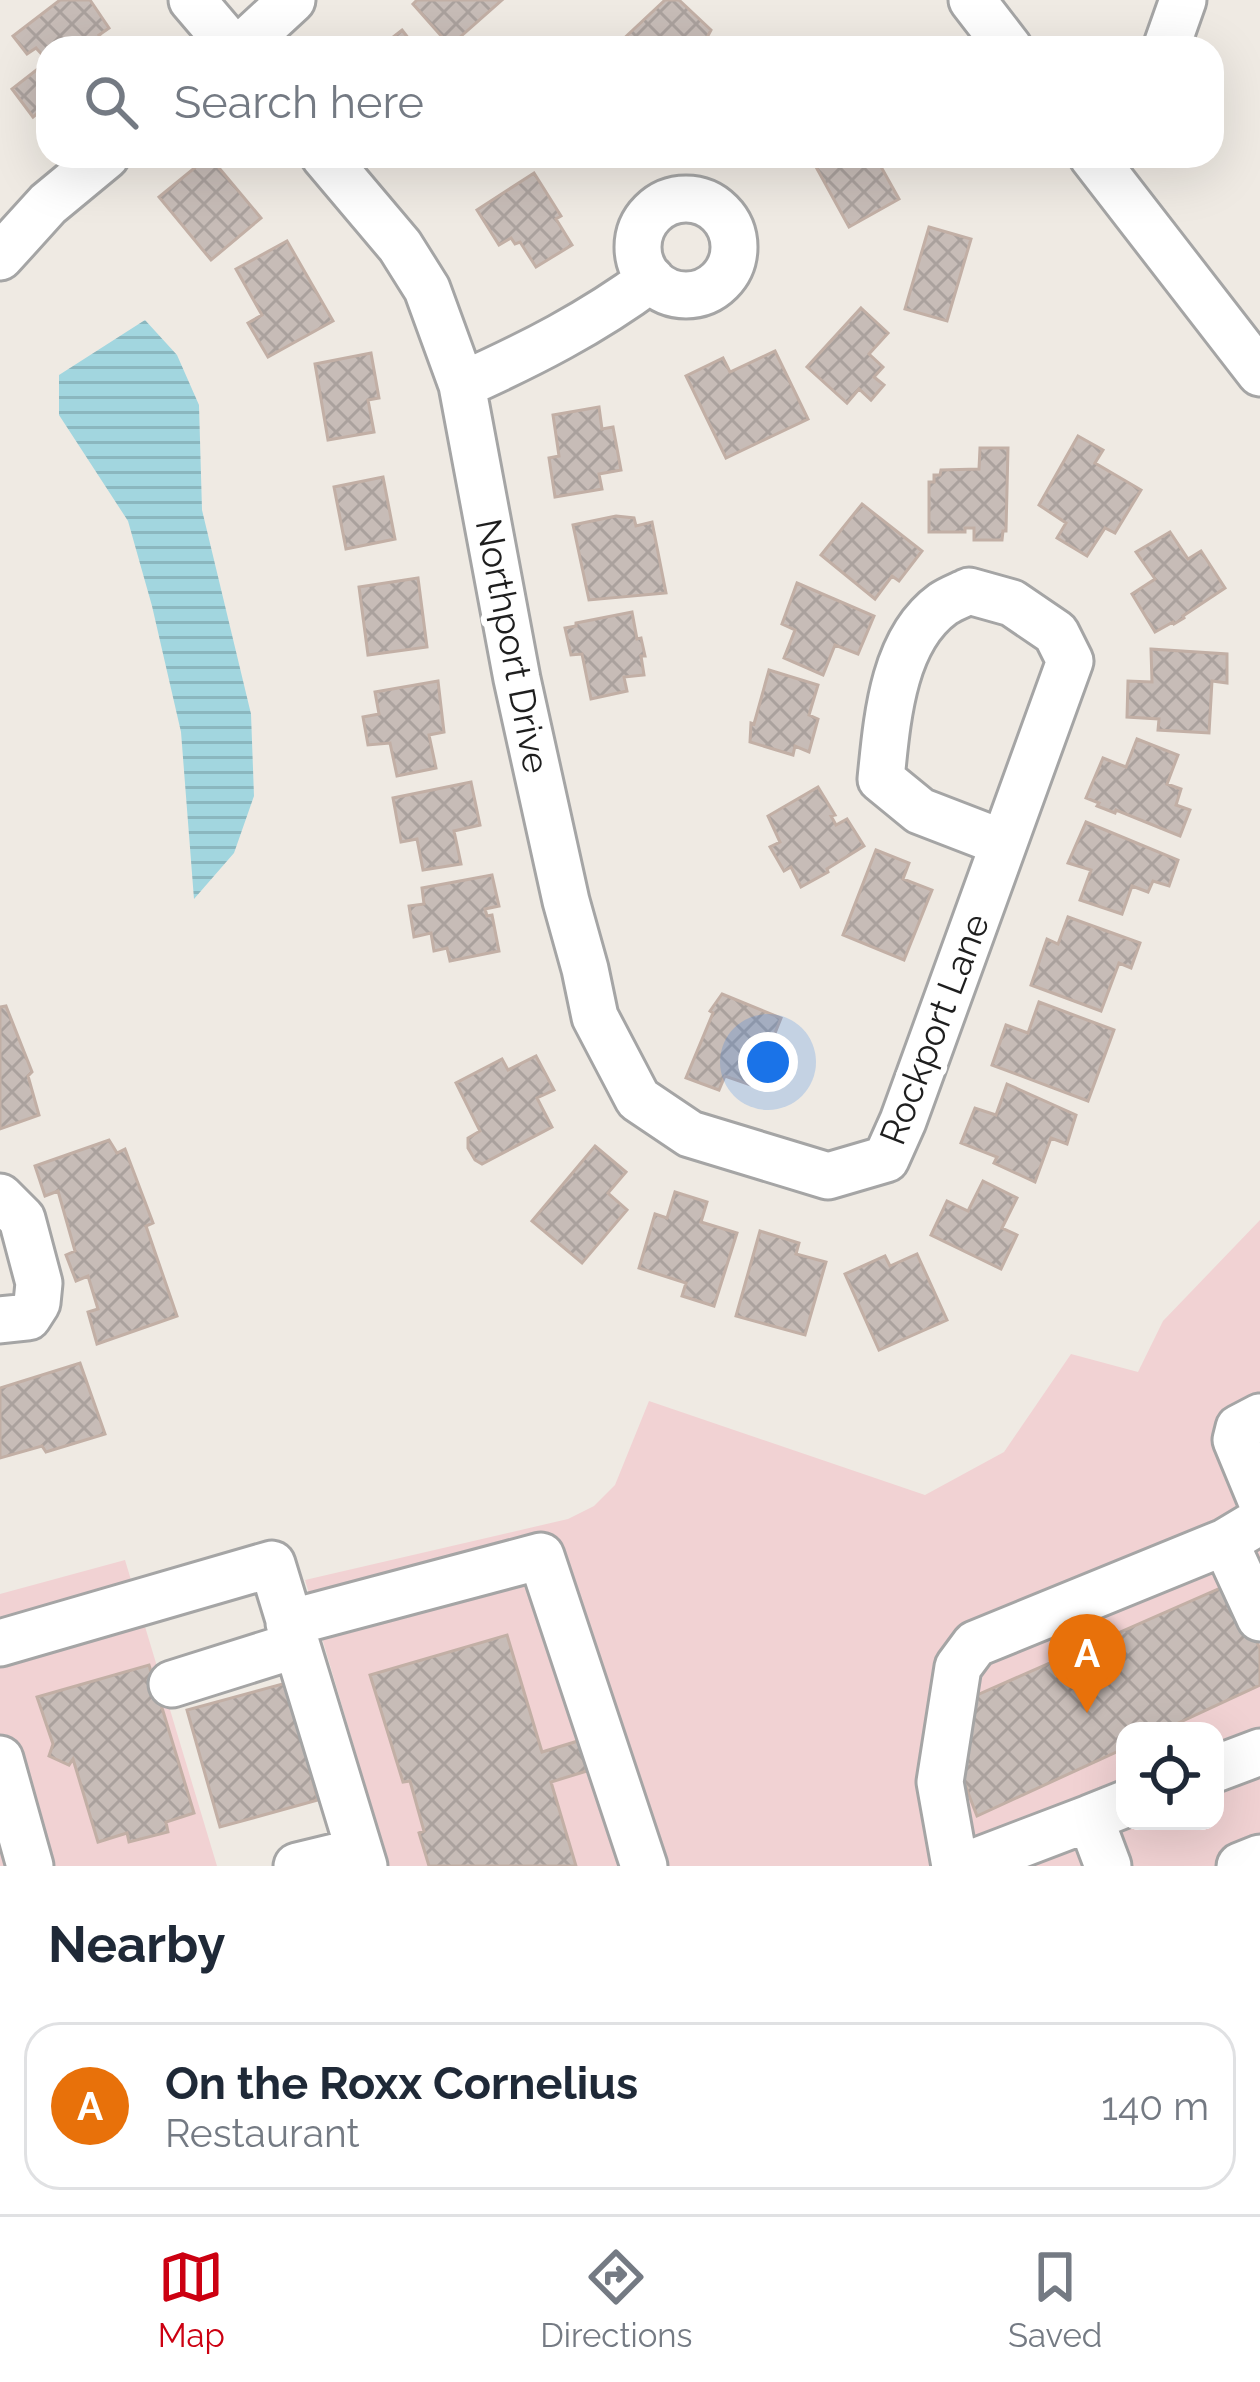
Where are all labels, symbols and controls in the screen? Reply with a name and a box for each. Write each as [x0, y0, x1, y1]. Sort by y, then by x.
search box [36, 36, 1224, 168]
icon: search [78, 69, 144, 135]
text: Search here [174, 76, 424, 129]
street label: Northport Drive [468, 515, 558, 777]
street label: Rockport Lane [871, 908, 997, 1150]
your location [738, 1032, 798, 1092]
pin: A [1048, 1614, 1126, 1713]
map controls [1116, 1722, 1224, 1830]
button: locate [1116, 1722, 1224, 1830]
text: Nearby [48, 1914, 225, 1974]
text: On the Roxx Cornelius [165, 2057, 638, 2110]
text: A [77, 2083, 103, 2129]
text: 140 m [1101, 2083, 1209, 2129]
text: Restaurant [165, 2110, 360, 2156]
tab: Map [158, 2244, 225, 2355]
tab: Directions [540, 2244, 693, 2355]
tab: Saved [1008, 2244, 1102, 2355]

